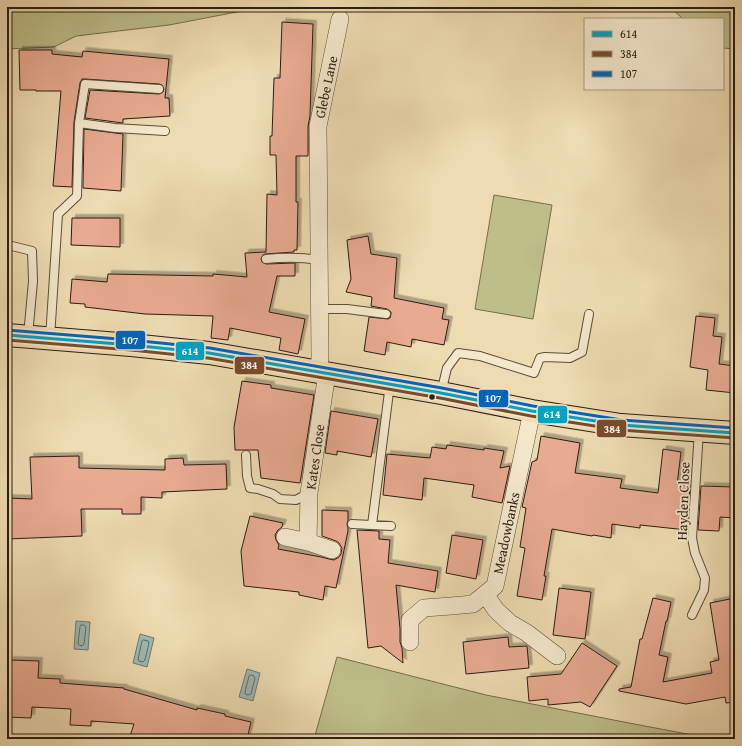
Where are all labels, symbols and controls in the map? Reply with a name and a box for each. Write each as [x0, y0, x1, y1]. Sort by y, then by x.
legend [584, 18, 724, 90]
text: 614 [620, 25, 638, 42]
text: 384 [620, 45, 638, 62]
street label: Glebe Lane [310, 53, 342, 120]
text: 107 [620, 65, 638, 82]
line badge: 107 [115, 330, 146, 350]
text: 107 [121, 332, 139, 348]
line badge: 614 [175, 341, 205, 361]
text: 614 [181, 343, 199, 359]
line badge: 384 [234, 356, 265, 375]
text: 384 [240, 357, 258, 373]
line badge: 107 [478, 389, 509, 408]
text: 107 [484, 390, 502, 406]
unlabelled marker [427, 392, 437, 402]
line badge: 614 [537, 405, 568, 424]
text: 614 [543, 406, 561, 422]
line badge: 384 [596, 419, 627, 438]
text: 384 [603, 421, 621, 437]
street label: Kates Close [301, 423, 330, 491]
street label: Hayden Close [672, 461, 694, 541]
street label: Meadowbanks [488, 490, 524, 576]

